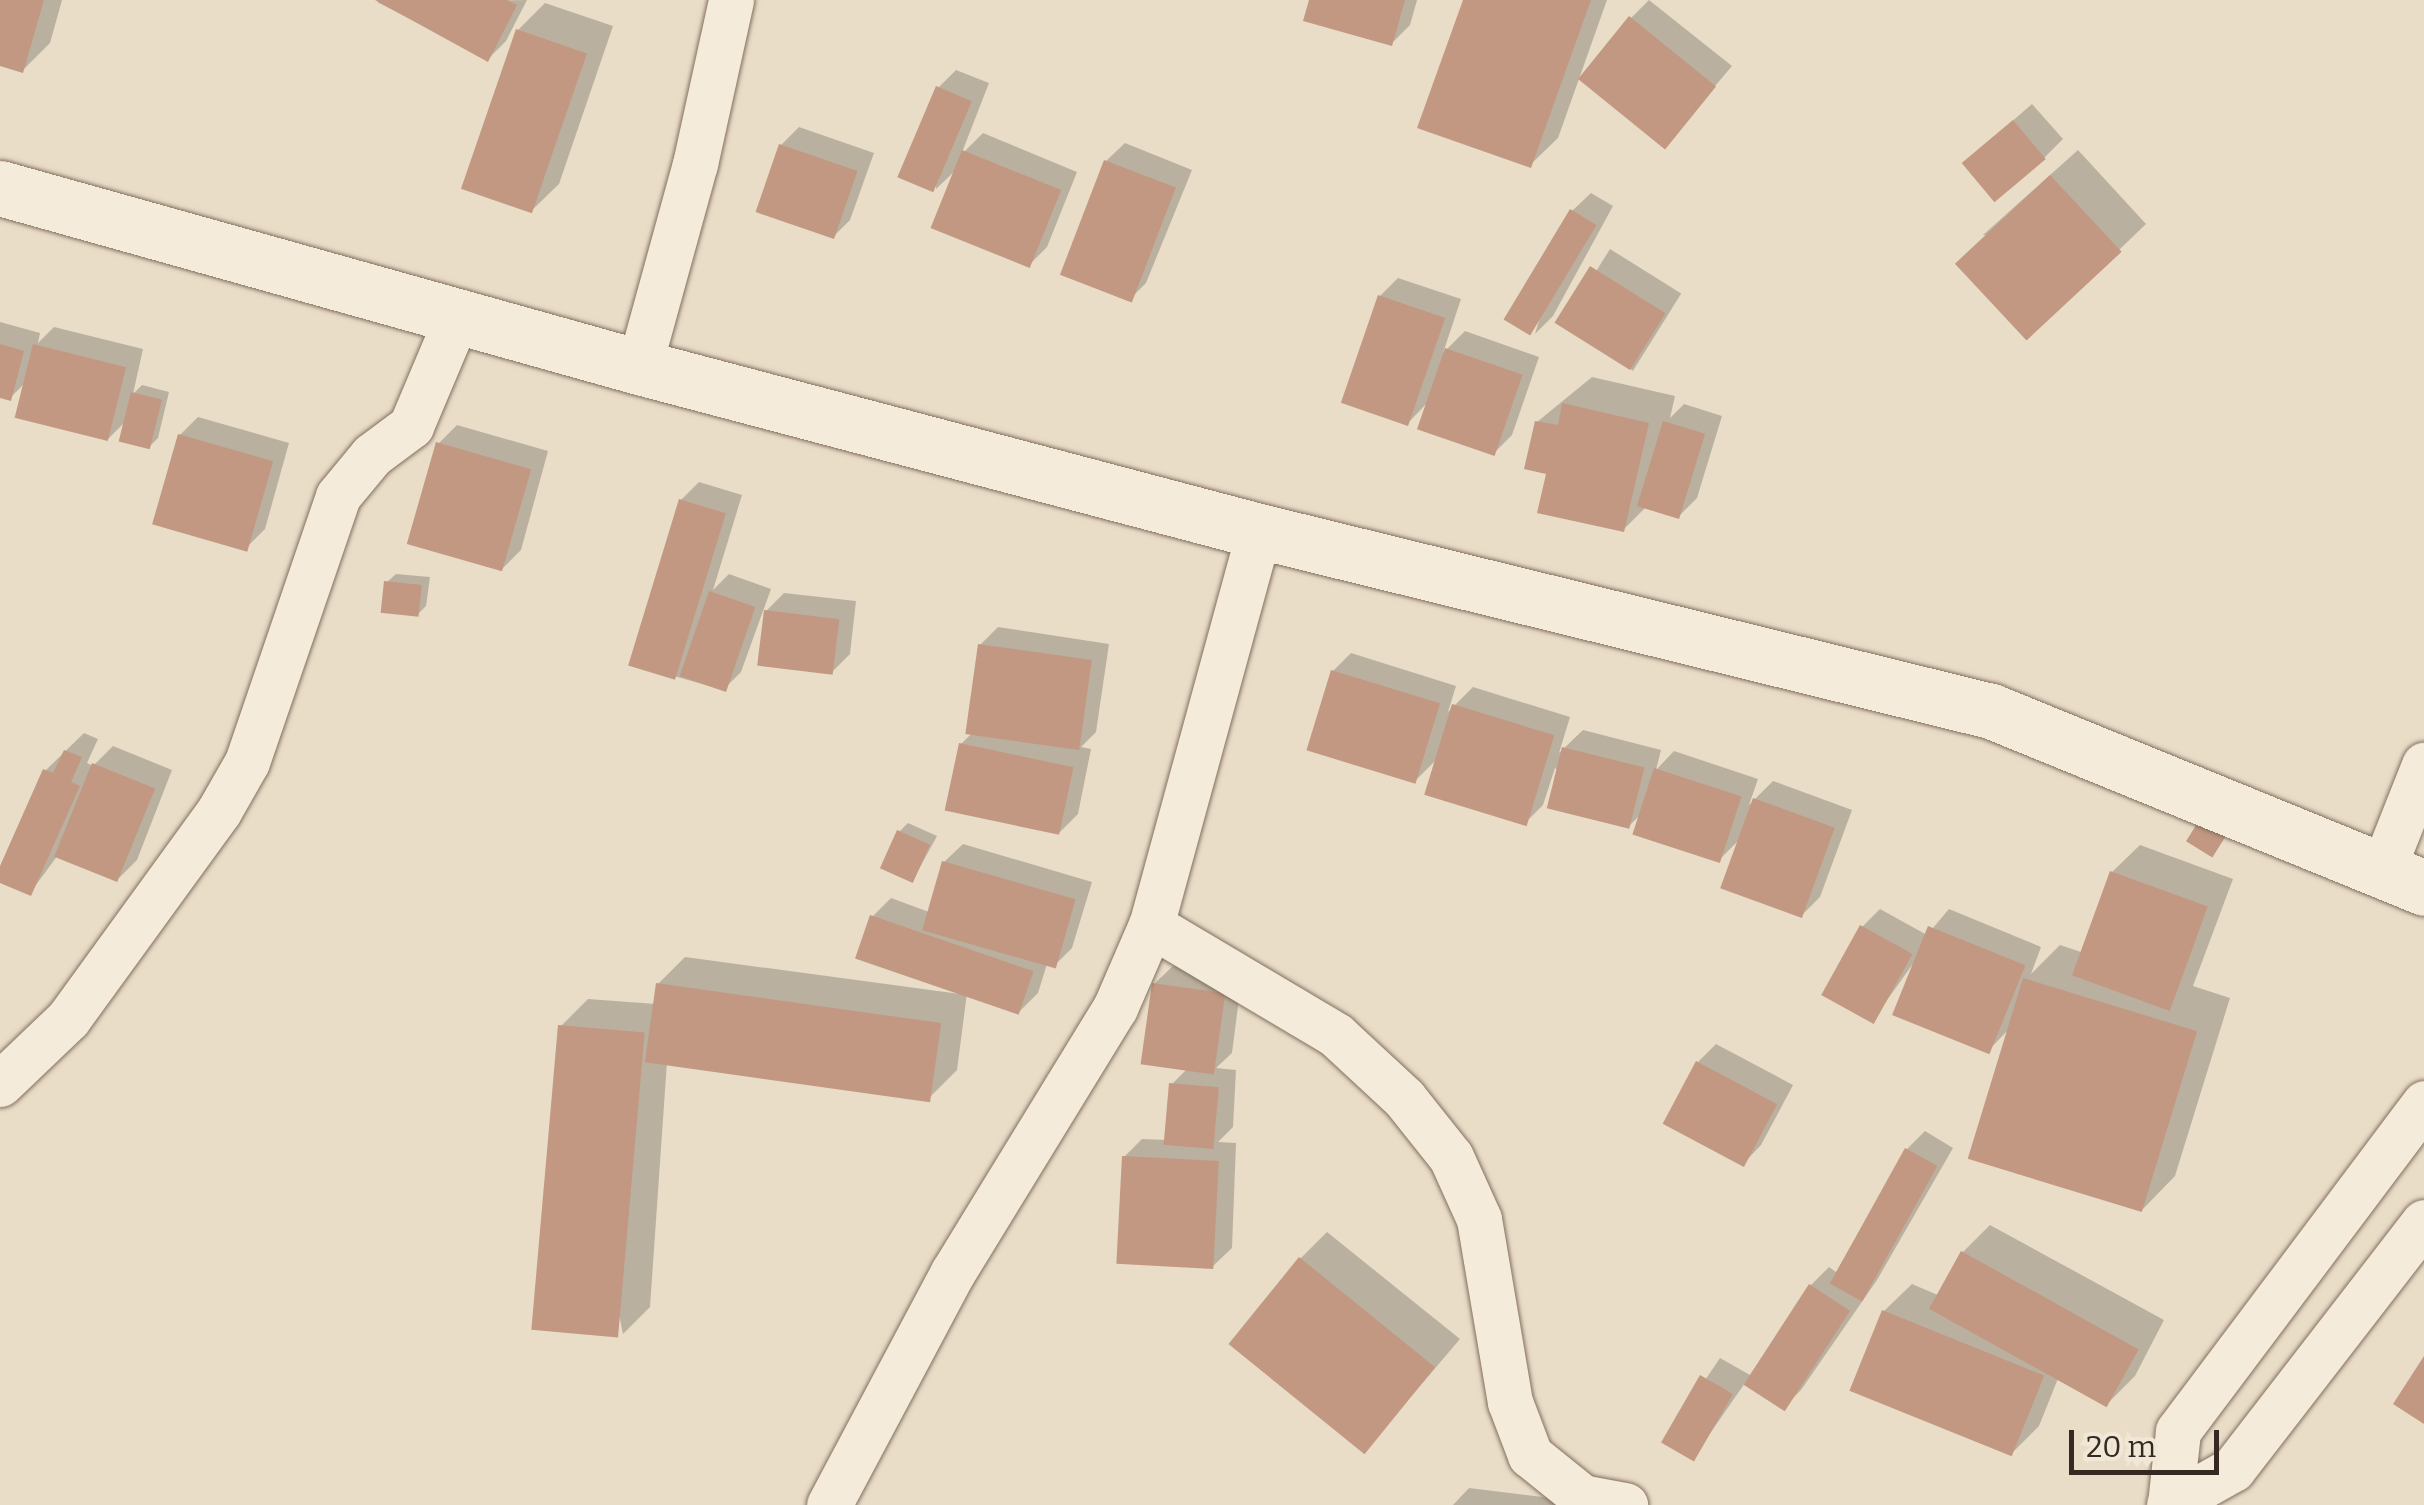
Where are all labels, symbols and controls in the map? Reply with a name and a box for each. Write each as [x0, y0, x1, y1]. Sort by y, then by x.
scale bar [2074, 1410, 2224, 1472]
text: 20 m [2086, 1429, 2156, 1465]

